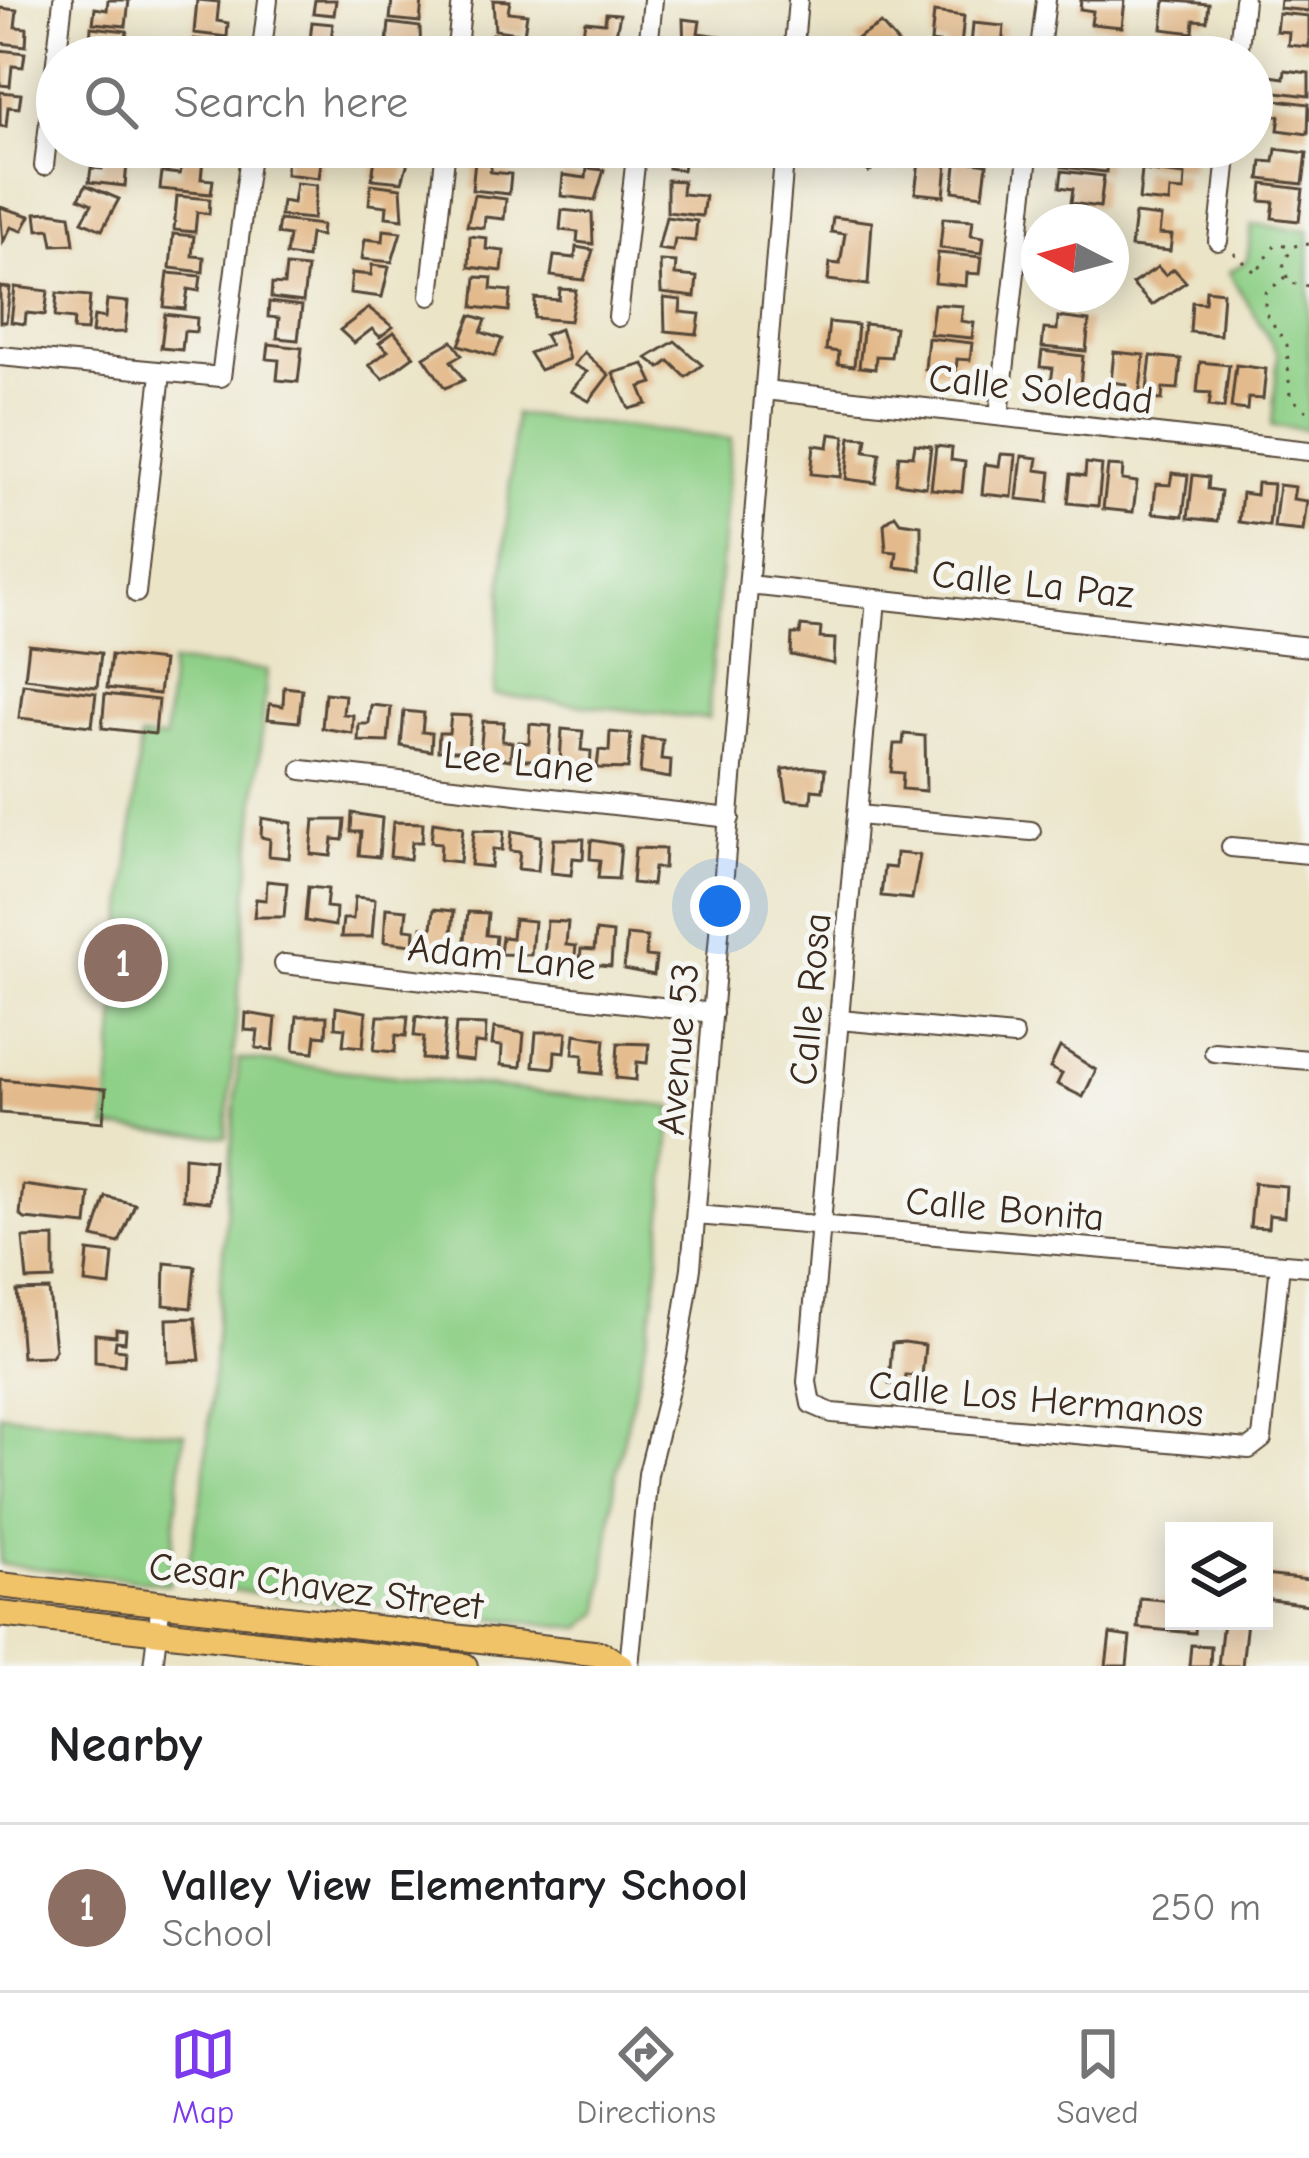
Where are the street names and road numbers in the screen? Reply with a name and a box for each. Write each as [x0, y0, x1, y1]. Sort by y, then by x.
street label: Calle Soledad [926, 355, 1155, 424]
street label: Calle La Paz [930, 552, 1136, 617]
street label: Lee Lane [441, 732, 596, 793]
street label: Calle Rosa [781, 911, 840, 1087]
street label: Adam Lane [406, 925, 598, 990]
street label: Avenue 53 [649, 961, 708, 1137]
street label: Calle Bonita [904, 1178, 1106, 1241]
street label: Calle Los Hermanos [867, 1362, 1205, 1437]
street label: Cesar Chavez Street [146, 1544, 487, 1630]

